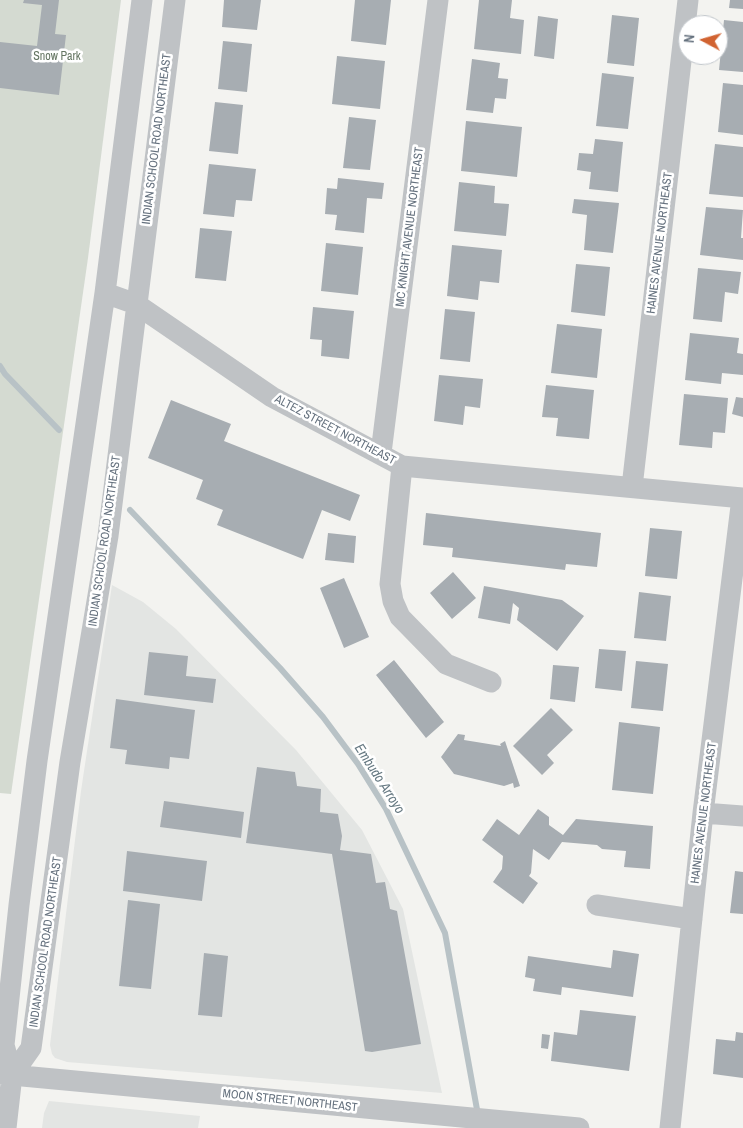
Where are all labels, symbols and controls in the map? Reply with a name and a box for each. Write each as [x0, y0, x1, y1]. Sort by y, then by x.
north arrow [678, 15, 728, 65]
text: N [680, 33, 698, 44]
park label: Snow Park [33, 50, 81, 64]
street label: INDIAN SCHOOL ROAD NORTHEAST [139, 53, 175, 225]
street label: MC KNIGHT AVENUE NORTHEAST [393, 146, 427, 308]
street label: HAINES AVENUE NORTHEAST [644, 171, 676, 315]
street label: ALTEZ STREET NORTHEAST [272, 392, 398, 468]
street label: INDIAN SCHOOL ROAD NORTHEAST [86, 455, 124, 627]
water label: Embudo Arroyo [350, 741, 408, 817]
street label: HAINES AVENUE NORTHEAST [688, 741, 720, 885]
street label: INDIAN SCHOOL ROAD NORTHEAST [27, 856, 65, 1028]
street label: MOON STREET NORTHEAST [222, 1087, 358, 1115]

